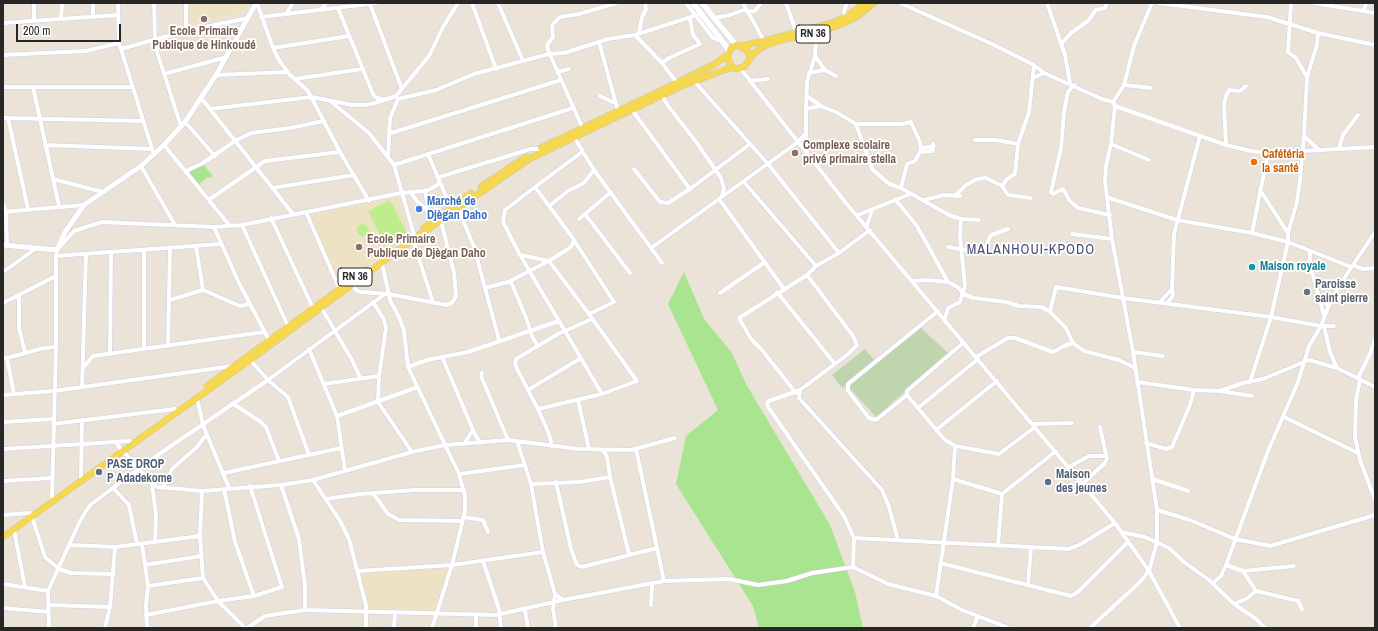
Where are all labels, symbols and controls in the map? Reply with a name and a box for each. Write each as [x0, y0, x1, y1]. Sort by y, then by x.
marker: Ecole Primaire Publique de Hinkoudé [199, 14, 209, 24]
scale bar [18, 16, 123, 42]
text: 200 m [23, 23, 50, 39]
place label: Ecole Primaire Publique de Hinkoudé [152, 25, 256, 53]
road number: RN 36 [796, 25, 830, 43]
place label: Complexe scolaire privé primaire stella [803, 139, 896, 167]
marker: Complexe scolaire privé primaire stella [790, 148, 800, 158]
place label: Cafétéria la santé [1262, 148, 1304, 176]
marker: Cafétéria la santé [1249, 157, 1259, 167]
place label: Marché de Djègan Daho [427, 195, 487, 223]
marker: Marché de Djègan Daho [414, 204, 424, 214]
place label: Ecole Primaire Publique de Djègan Daho [367, 233, 486, 261]
marker: Ecole Primaire Publique de Djègan Daho [354, 242, 364, 252]
district label: MALANHOUI-KPODO [967, 242, 1095, 258]
place label: Maison royale [1260, 260, 1326, 274]
marker: Maison royale [1247, 262, 1257, 272]
road number: RN 36 [338, 268, 372, 286]
place label: Paroisse saint pierre [1315, 278, 1368, 306]
marker: Paroisse saint pierre [1302, 287, 1312, 297]
place label: PASE DROP P Adadekome [107, 458, 172, 486]
marker: PASE DROP P Adadekome [94, 467, 104, 477]
place label: Maison des jeunes [1056, 468, 1107, 496]
marker: Maison des jeunes [1043, 477, 1053, 487]

